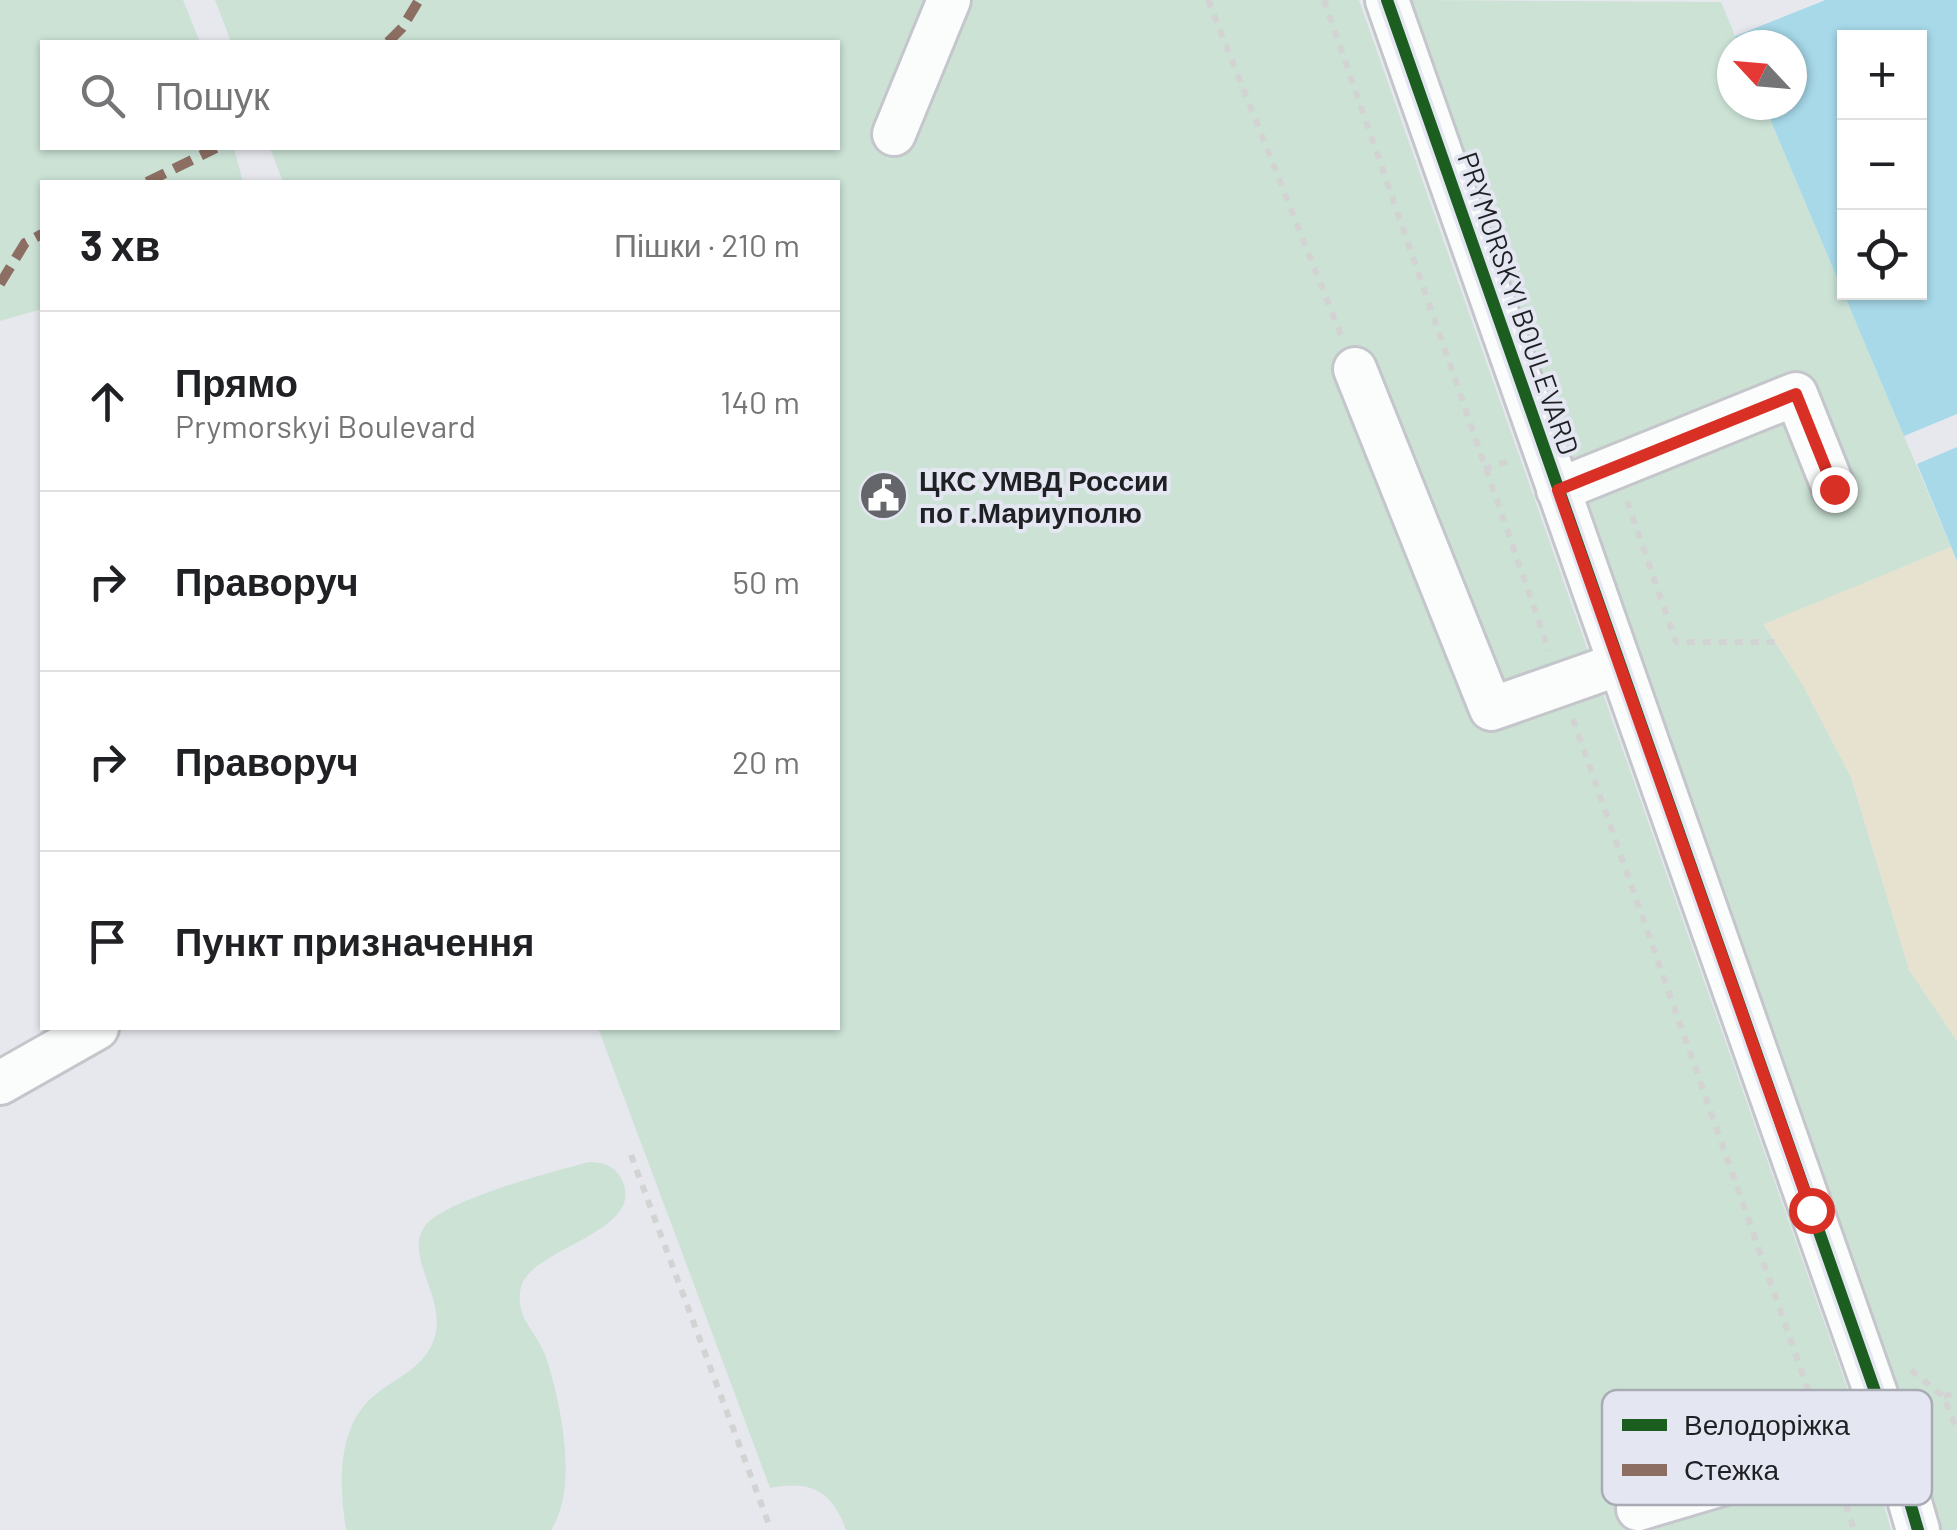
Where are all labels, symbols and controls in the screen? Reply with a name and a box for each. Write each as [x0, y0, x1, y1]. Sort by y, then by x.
north arrow [1717, 30, 1807, 120]
map controls [1837, 30, 1927, 300]
button: + [1837, 30, 1927, 120]
search box [40, 40, 840, 150]
icon: search [75, 68, 130, 123]
text: Пошук [155, 72, 270, 118]
button: − [1837, 120, 1927, 210]
street label: PRYMORSKYI BOULEVARD [1451, 147, 1587, 459]
button: locate [1837, 210, 1927, 300]
text: 3 хв [80, 219, 160, 269]
text: Пішки · 210 m [614, 225, 800, 263]
text: Прямо [175, 359, 298, 405]
icon: ahead [80, 374, 135, 429]
text: 140 m [720, 382, 800, 420]
text: Prymorskyi Boulevard [175, 406, 476, 444]
place label: ЦКС УМВД России по г.Мариуполю [919, 463, 1168, 529]
route end [1812, 467, 1858, 513]
public building icon: ЦКС УМВД России по г.Мариуполю [858, 470, 910, 522]
icon: right [80, 554, 135, 609]
text: Праворуч [175, 558, 359, 604]
text: 50 m [733, 562, 800, 600]
icon: right [80, 734, 135, 789]
text: Праворуч [175, 738, 359, 784]
text: 20 m [732, 742, 800, 780]
icon: arrive [80, 914, 135, 969]
text: Пункт призначення [175, 918, 534, 964]
route start [1789, 1188, 1835, 1234]
legend [1602, 1390, 1932, 1505]
text: Велодоріжка [1684, 1407, 1850, 1441]
text: Стежка [1684, 1452, 1780, 1486]

